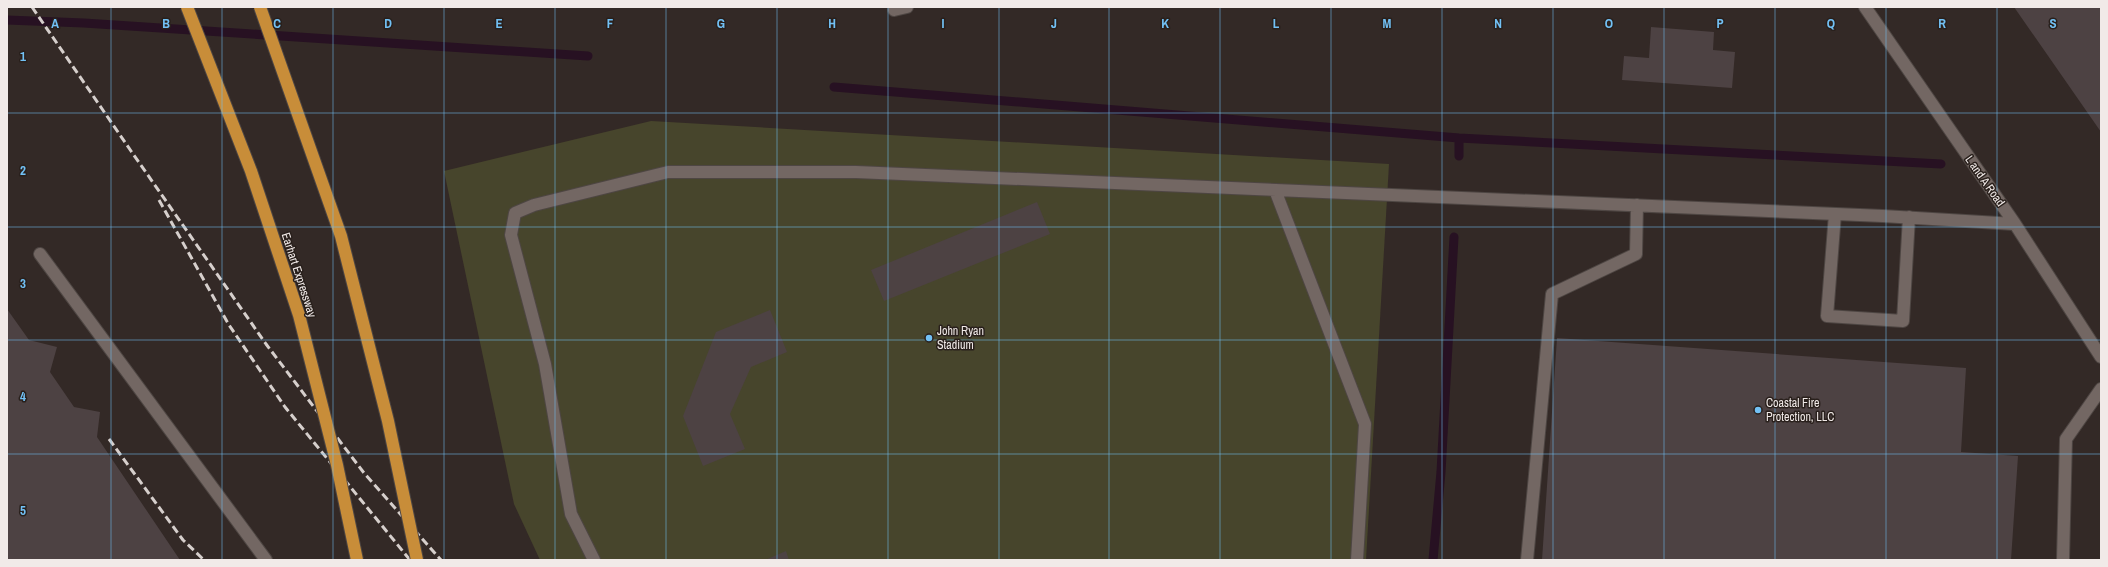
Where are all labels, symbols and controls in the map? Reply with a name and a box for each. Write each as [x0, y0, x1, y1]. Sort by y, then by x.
text: A [51, 15, 59, 32]
text: B [162, 15, 170, 32]
text: C [273, 15, 281, 32]
text: D [384, 15, 392, 32]
text: E [495, 15, 503, 32]
text: F [607, 15, 614, 32]
text: G [717, 15, 725, 32]
text: H [828, 15, 836, 32]
text: I [942, 15, 945, 32]
text: J [1051, 15, 1057, 32]
text: K [1161, 15, 1169, 32]
text: L [1273, 15, 1280, 32]
text: M [1383, 15, 1392, 32]
text: N [1494, 15, 1502, 32]
text: O [1605, 15, 1613, 32]
text: P [1716, 15, 1724, 32]
text: Q [1827, 15, 1835, 32]
text: R [1938, 15, 1946, 32]
text: S [2049, 15, 2057, 32]
text: 1 [20, 48, 26, 65]
street label: L and A Road [1962, 152, 2008, 210]
text: 2 [20, 162, 26, 179]
street label: Earhart Expressway [278, 231, 320, 319]
text: 3 [20, 275, 26, 292]
place label: John Ryan Stadium [937, 323, 984, 353]
marker: John Ryan Stadium [924, 333, 934, 343]
text: 4 [20, 388, 26, 405]
place label: Coastal Fire Protection, LLC [1766, 395, 1834, 425]
marker: Coastal Fire Protection, LLC [1753, 405, 1763, 415]
text: 5 [20, 502, 26, 519]

